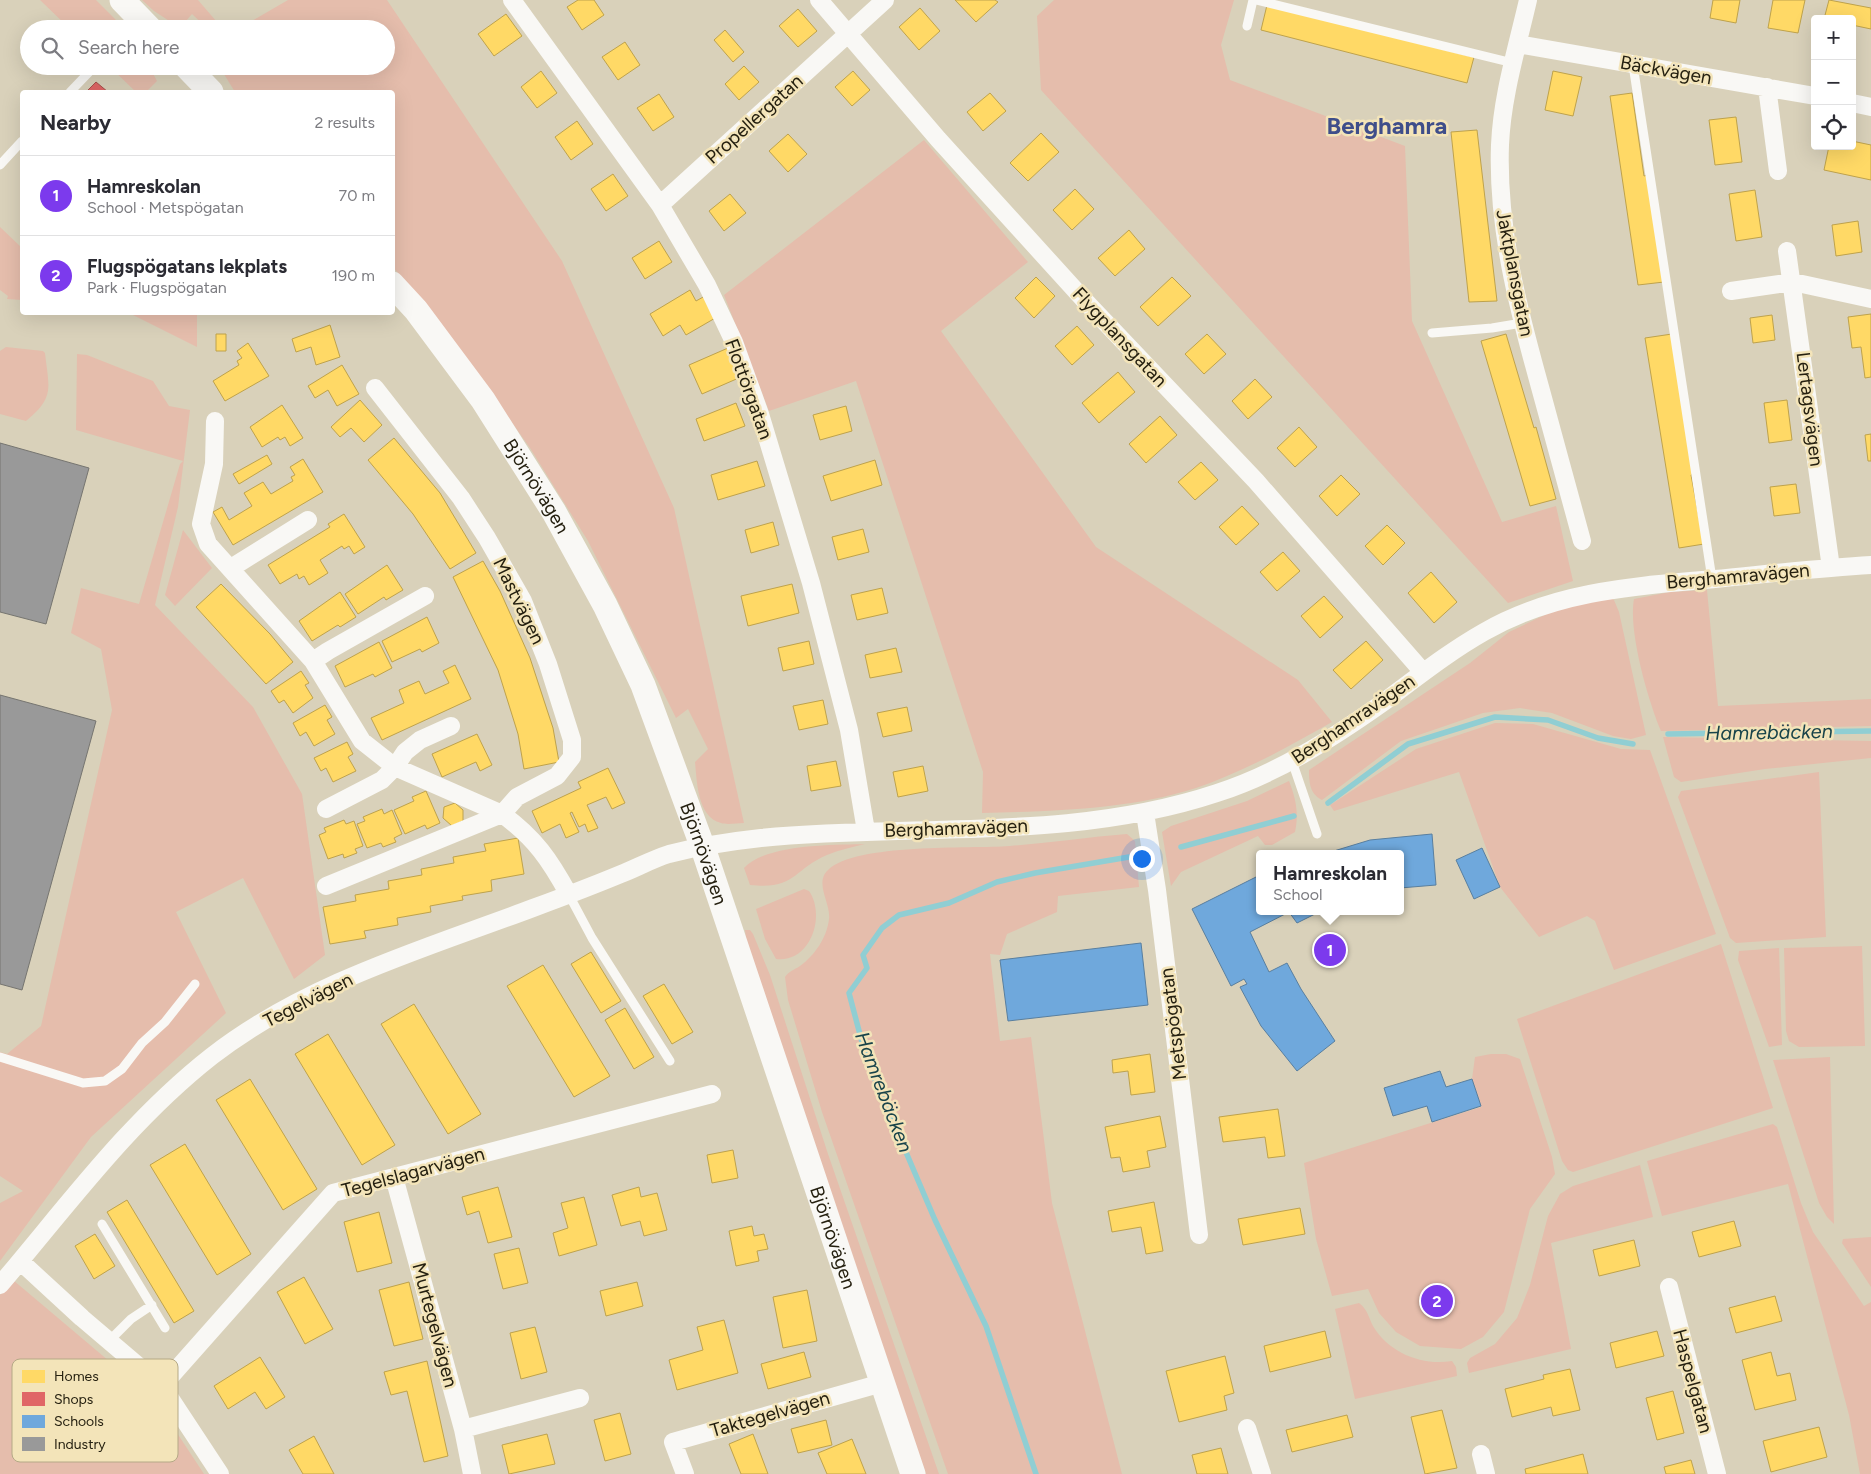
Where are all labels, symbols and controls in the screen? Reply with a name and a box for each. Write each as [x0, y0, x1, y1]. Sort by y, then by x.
map controls [1811, 15, 1856, 150]
button: + [1811, 15, 1856, 60]
search box [20, 20, 395, 75]
icon: search [38, 34, 66, 62]
text: Search here [78, 36, 180, 59]
street label: Bäckvägen [1618, 51, 1714, 89]
button: − [1811, 60, 1856, 105]
street label: Propellergatan [700, 69, 808, 169]
button: locate [1811, 105, 1856, 150]
text: Nearby [40, 110, 111, 135]
district label: Berghamra [1327, 111, 1447, 140]
text: 2 results [315, 113, 375, 132]
text: Hamreskolan [87, 175, 201, 198]
text: 1 [53, 186, 59, 205]
text: 70 m [339, 186, 375, 205]
text: School · Metspögatan [87, 198, 244, 217]
street label: Jaktplansgatan [1491, 208, 1539, 338]
text: Flugspögatans lekplats [87, 255, 287, 278]
text: 2 [51, 266, 61, 285]
text: 190 m [332, 266, 375, 285]
text: Park · Flugspögatan [87, 278, 227, 297]
street label: Flygplansgatan [1068, 282, 1172, 392]
street label: Flottörgatan [720, 335, 778, 443]
street label: Lertagsvägen [1792, 350, 1828, 468]
street label: Björnövägen [499, 434, 575, 537]
street label: Mastvägen [488, 554, 550, 648]
street label: Berghamravägen [1665, 558, 1811, 594]
street label: Berghamravägen [1287, 669, 1419, 769]
water label: Hamrebäcken [1705, 719, 1833, 745]
street label: Björnövägen [676, 799, 733, 908]
street label: Berghamravägen [884, 814, 1028, 842]
your location [1129, 846, 1155, 872]
popup [1256, 850, 1404, 915]
text: Hamreskolan [1273, 862, 1387, 885]
text: School [1273, 885, 1323, 904]
pin: 1 [1314, 931, 1346, 969]
street label: Metspögatan [1155, 967, 1191, 1081]
street label: Tegelvägen [260, 968, 356, 1032]
water label: Hamrebäcken [850, 1028, 918, 1156]
street label: Tegelslagarvägen [339, 1142, 487, 1202]
street label: Björnövägen [806, 1183, 862, 1292]
street label: Murtegelvägen [407, 1260, 463, 1390]
pin: 2 [1421, 1282, 1453, 1320]
street label: Haspelgatan [1668, 1326, 1718, 1436]
legend [12, 1359, 178, 1462]
text: Homes [54, 1368, 99, 1385]
street label: Taktegelvägen [708, 1386, 832, 1442]
text: Shops [54, 1391, 93, 1408]
text: Schools [54, 1413, 104, 1430]
text: Industry [54, 1436, 106, 1453]

